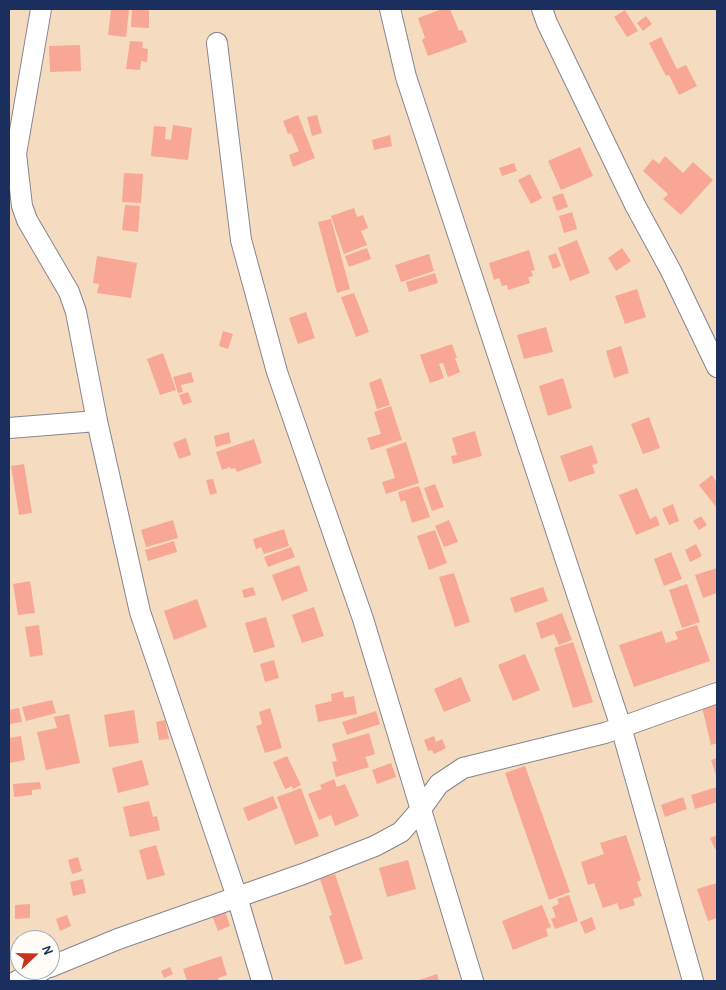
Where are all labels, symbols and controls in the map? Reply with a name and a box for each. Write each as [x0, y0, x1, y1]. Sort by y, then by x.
north arrow [10, 930, 60, 980]
text: N [38, 943, 59, 957]

